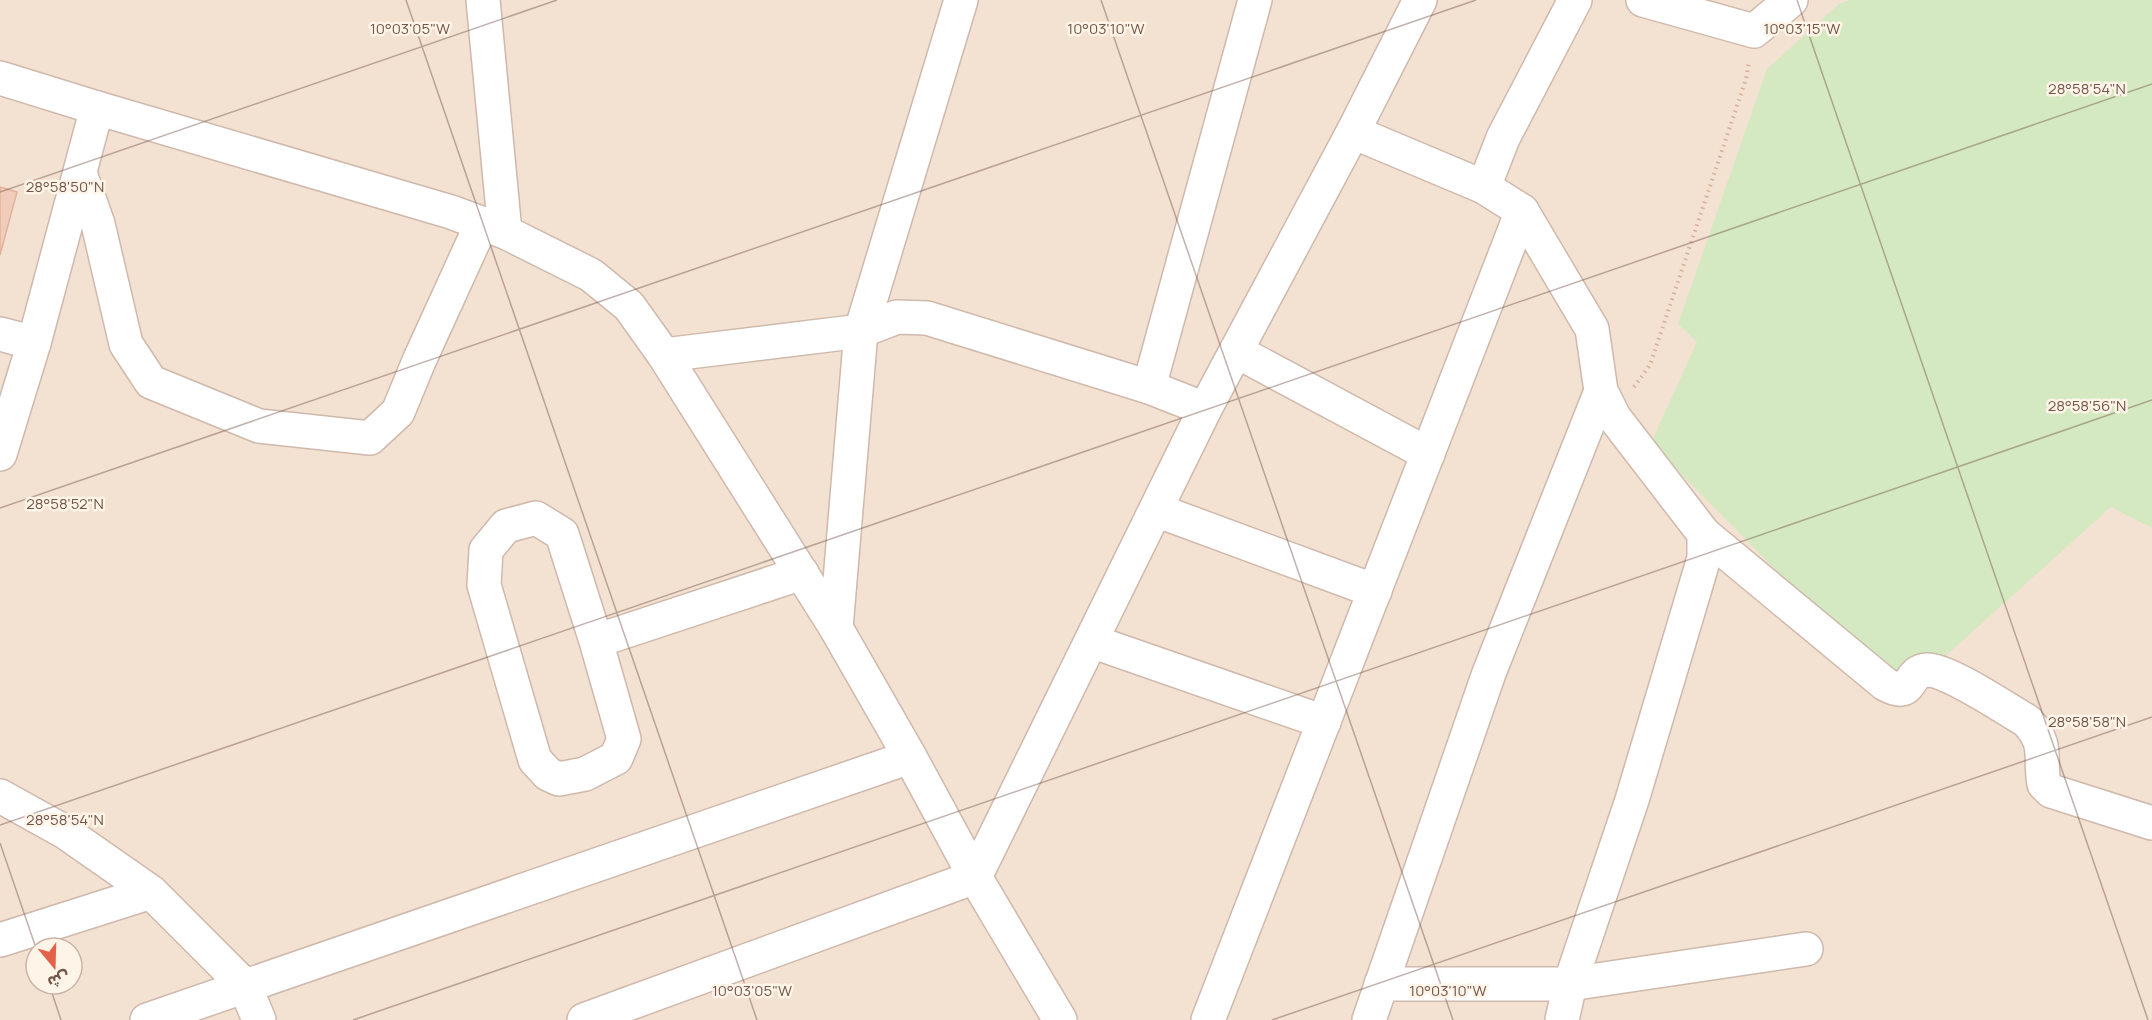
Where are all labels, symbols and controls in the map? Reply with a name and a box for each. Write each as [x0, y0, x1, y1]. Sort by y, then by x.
text: 10°03'05"W [370, 18, 450, 39]
text: 10°03'10"W [1067, 18, 1145, 39]
text: 10°03'15"W [1764, 18, 1840, 39]
text: 28°58'54"N [2048, 78, 2126, 99]
text: 28°58'50"N [26, 176, 104, 197]
text: 28°58'56"N [2048, 395, 2126, 416]
text: 28°58'52"N [26, 493, 104, 514]
text: 28°58'58"N [2048, 711, 2126, 732]
text: 28°58'54"N [26, 809, 104, 830]
north arrow [24, 936, 84, 996]
text: ش [45, 966, 73, 994]
text: 10°03'05"W [712, 980, 792, 1001]
text: 10°03'10"W [1409, 980, 1487, 1001]

